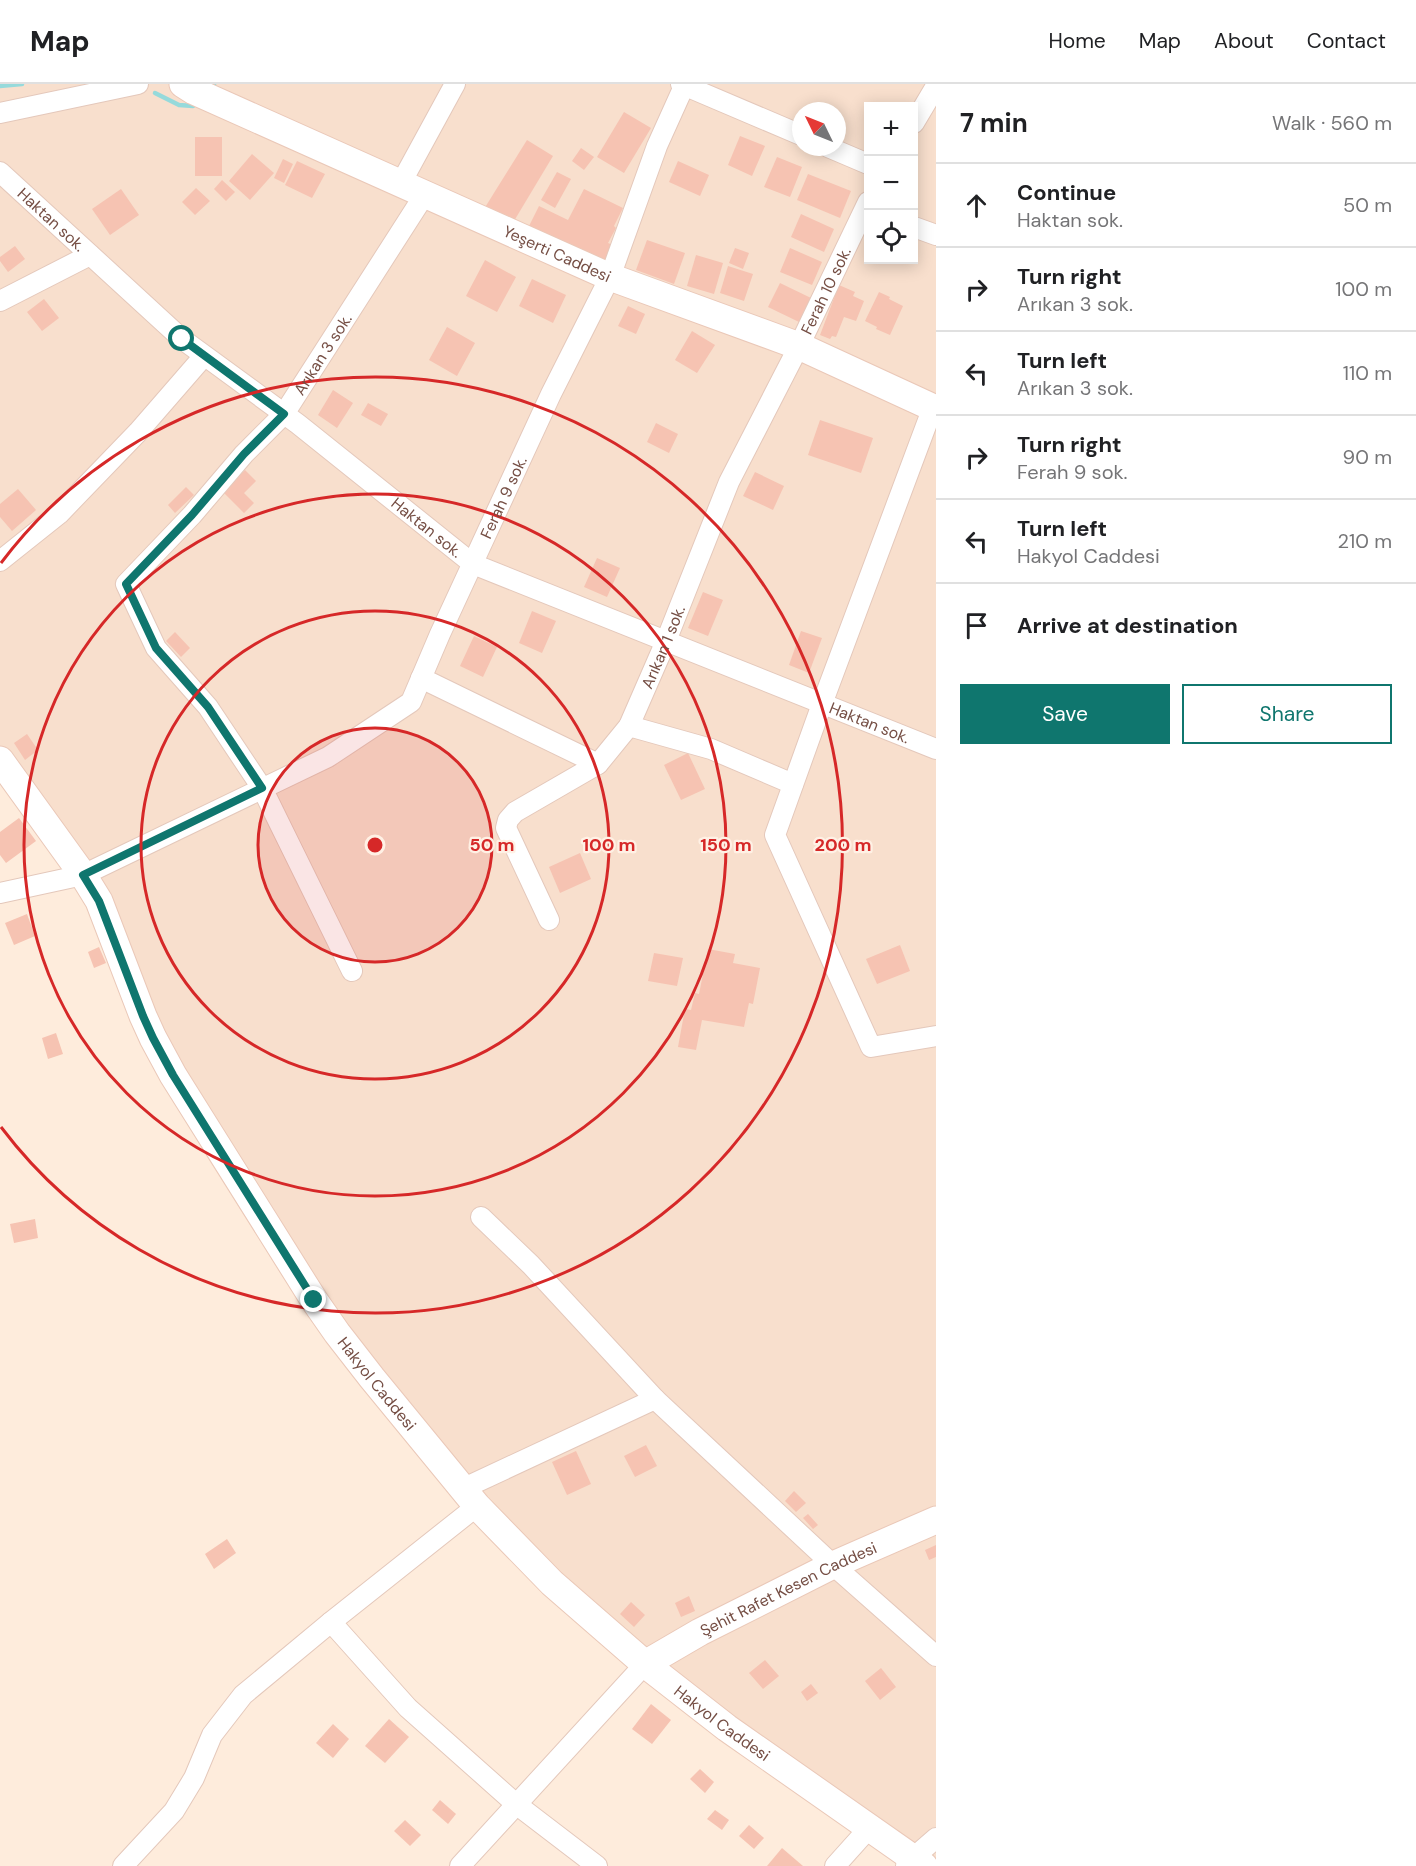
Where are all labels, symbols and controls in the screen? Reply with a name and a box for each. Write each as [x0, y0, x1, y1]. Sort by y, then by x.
text: Map [30, 23, 90, 60]
text: Home [1048, 27, 1106, 55]
text: Map [1139, 27, 1181, 55]
text: About [1214, 27, 1274, 55]
text: Contact [1307, 27, 1386, 55]
north arrow [792, 102, 846, 156]
map controls [864, 102, 918, 264]
button: + [864, 102, 918, 156]
text: 7 min [960, 106, 1028, 140]
text: Walk · 560 m [1272, 110, 1392, 136]
button: − [864, 156, 918, 210]
text: Continue [1017, 178, 1116, 207]
street label: Haktan sok. [13, 183, 90, 256]
icon: ahead [960, 189, 993, 222]
text: 50 m [1343, 192, 1392, 218]
text: Haktan sok. [1017, 207, 1123, 233]
button: locate [864, 210, 918, 264]
street label: Yeşerti Caddesi [500, 220, 614, 287]
street label: Ferah 10 sok. [796, 243, 855, 338]
text: Turn right [1017, 262, 1122, 291]
icon: right [960, 273, 993, 306]
text: 100 m [1335, 276, 1392, 302]
text: Arıkan 3 sok. [1017, 291, 1133, 317]
street label: Arıkan 3 sok. [289, 309, 356, 399]
route start [168, 325, 194, 351]
text: Turn left [1017, 346, 1107, 375]
icon: left [960, 357, 993, 390]
text: 110 m [1343, 360, 1392, 386]
text: Arıkan 3 sok. [1017, 375, 1133, 401]
text: Turn right [1017, 430, 1122, 459]
icon: right [960, 441, 993, 474]
text: 90 m [1343, 444, 1392, 470]
street label: Ferah 9 sok. [475, 453, 531, 542]
text: Ferah 9 sok. [1017, 459, 1128, 485]
street label: Haktan sok. [387, 492, 467, 562]
text: Turn left [1017, 514, 1107, 543]
icon: left [960, 525, 993, 558]
text: 210 m [1337, 528, 1392, 554]
text: Hakyol Caddesi [1017, 543, 1160, 569]
street label: Arıkan 1 sok. [636, 602, 690, 692]
icon: arrive [960, 609, 993, 642]
text: Arrive at destination [1017, 611, 1238, 640]
button: Save [960, 684, 1170, 744]
button: Share [1182, 684, 1392, 744]
street label: Haktan sok. [826, 697, 913, 748]
text: 50 m [469, 833, 515, 857]
text: 100 m [582, 833, 636, 857]
text: 150 m [700, 833, 752, 857]
text: 200 m [815, 833, 871, 857]
centre of rings [365, 835, 385, 855]
route end [300, 1286, 326, 1312]
street label: Hakyol Caddesi [333, 1332, 421, 1435]
street label: Şehit Rafet Kesen Caddesi [696, 1537, 880, 1641]
street label: Hakyol Caddesi [670, 1680, 774, 1766]

